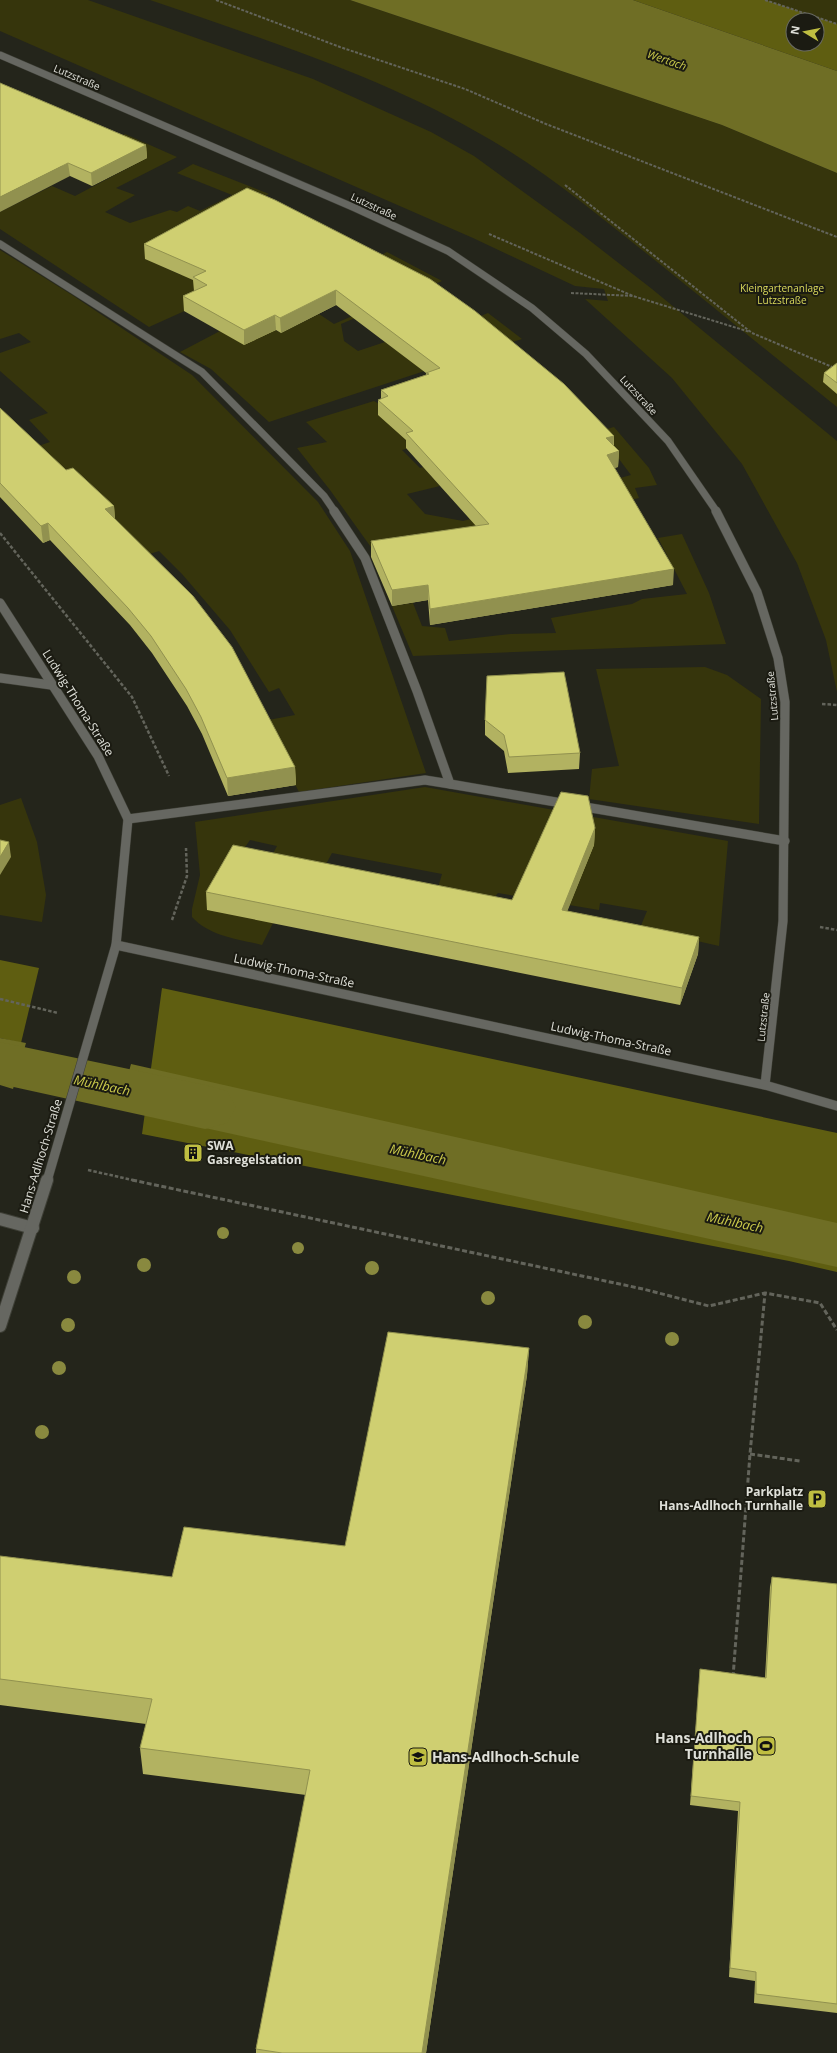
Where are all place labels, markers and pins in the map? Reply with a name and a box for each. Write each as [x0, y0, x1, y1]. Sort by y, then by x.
place label: SWA Gasregelstation [207, 1137, 302, 1168]
building icon: SWA Gasregelstation [182, 1142, 204, 1164]
place label: Parkplatz Hans-Adlhoch Turnhalle [659, 1483, 803, 1514]
parking icon: Parkplatz Hans-Adlhoch Turnhalle [806, 1488, 828, 1510]
place label: Hans-Adlhoch Turnhalle [655, 1728, 752, 1763]
sports icon: Hans-Adlhoch Turnhalle [755, 1735, 777, 1757]
school or university icon: Hans-Adlhoch-Schule [407, 1746, 429, 1768]
place label: Hans-Adlhoch-Schule [432, 1747, 579, 1766]

